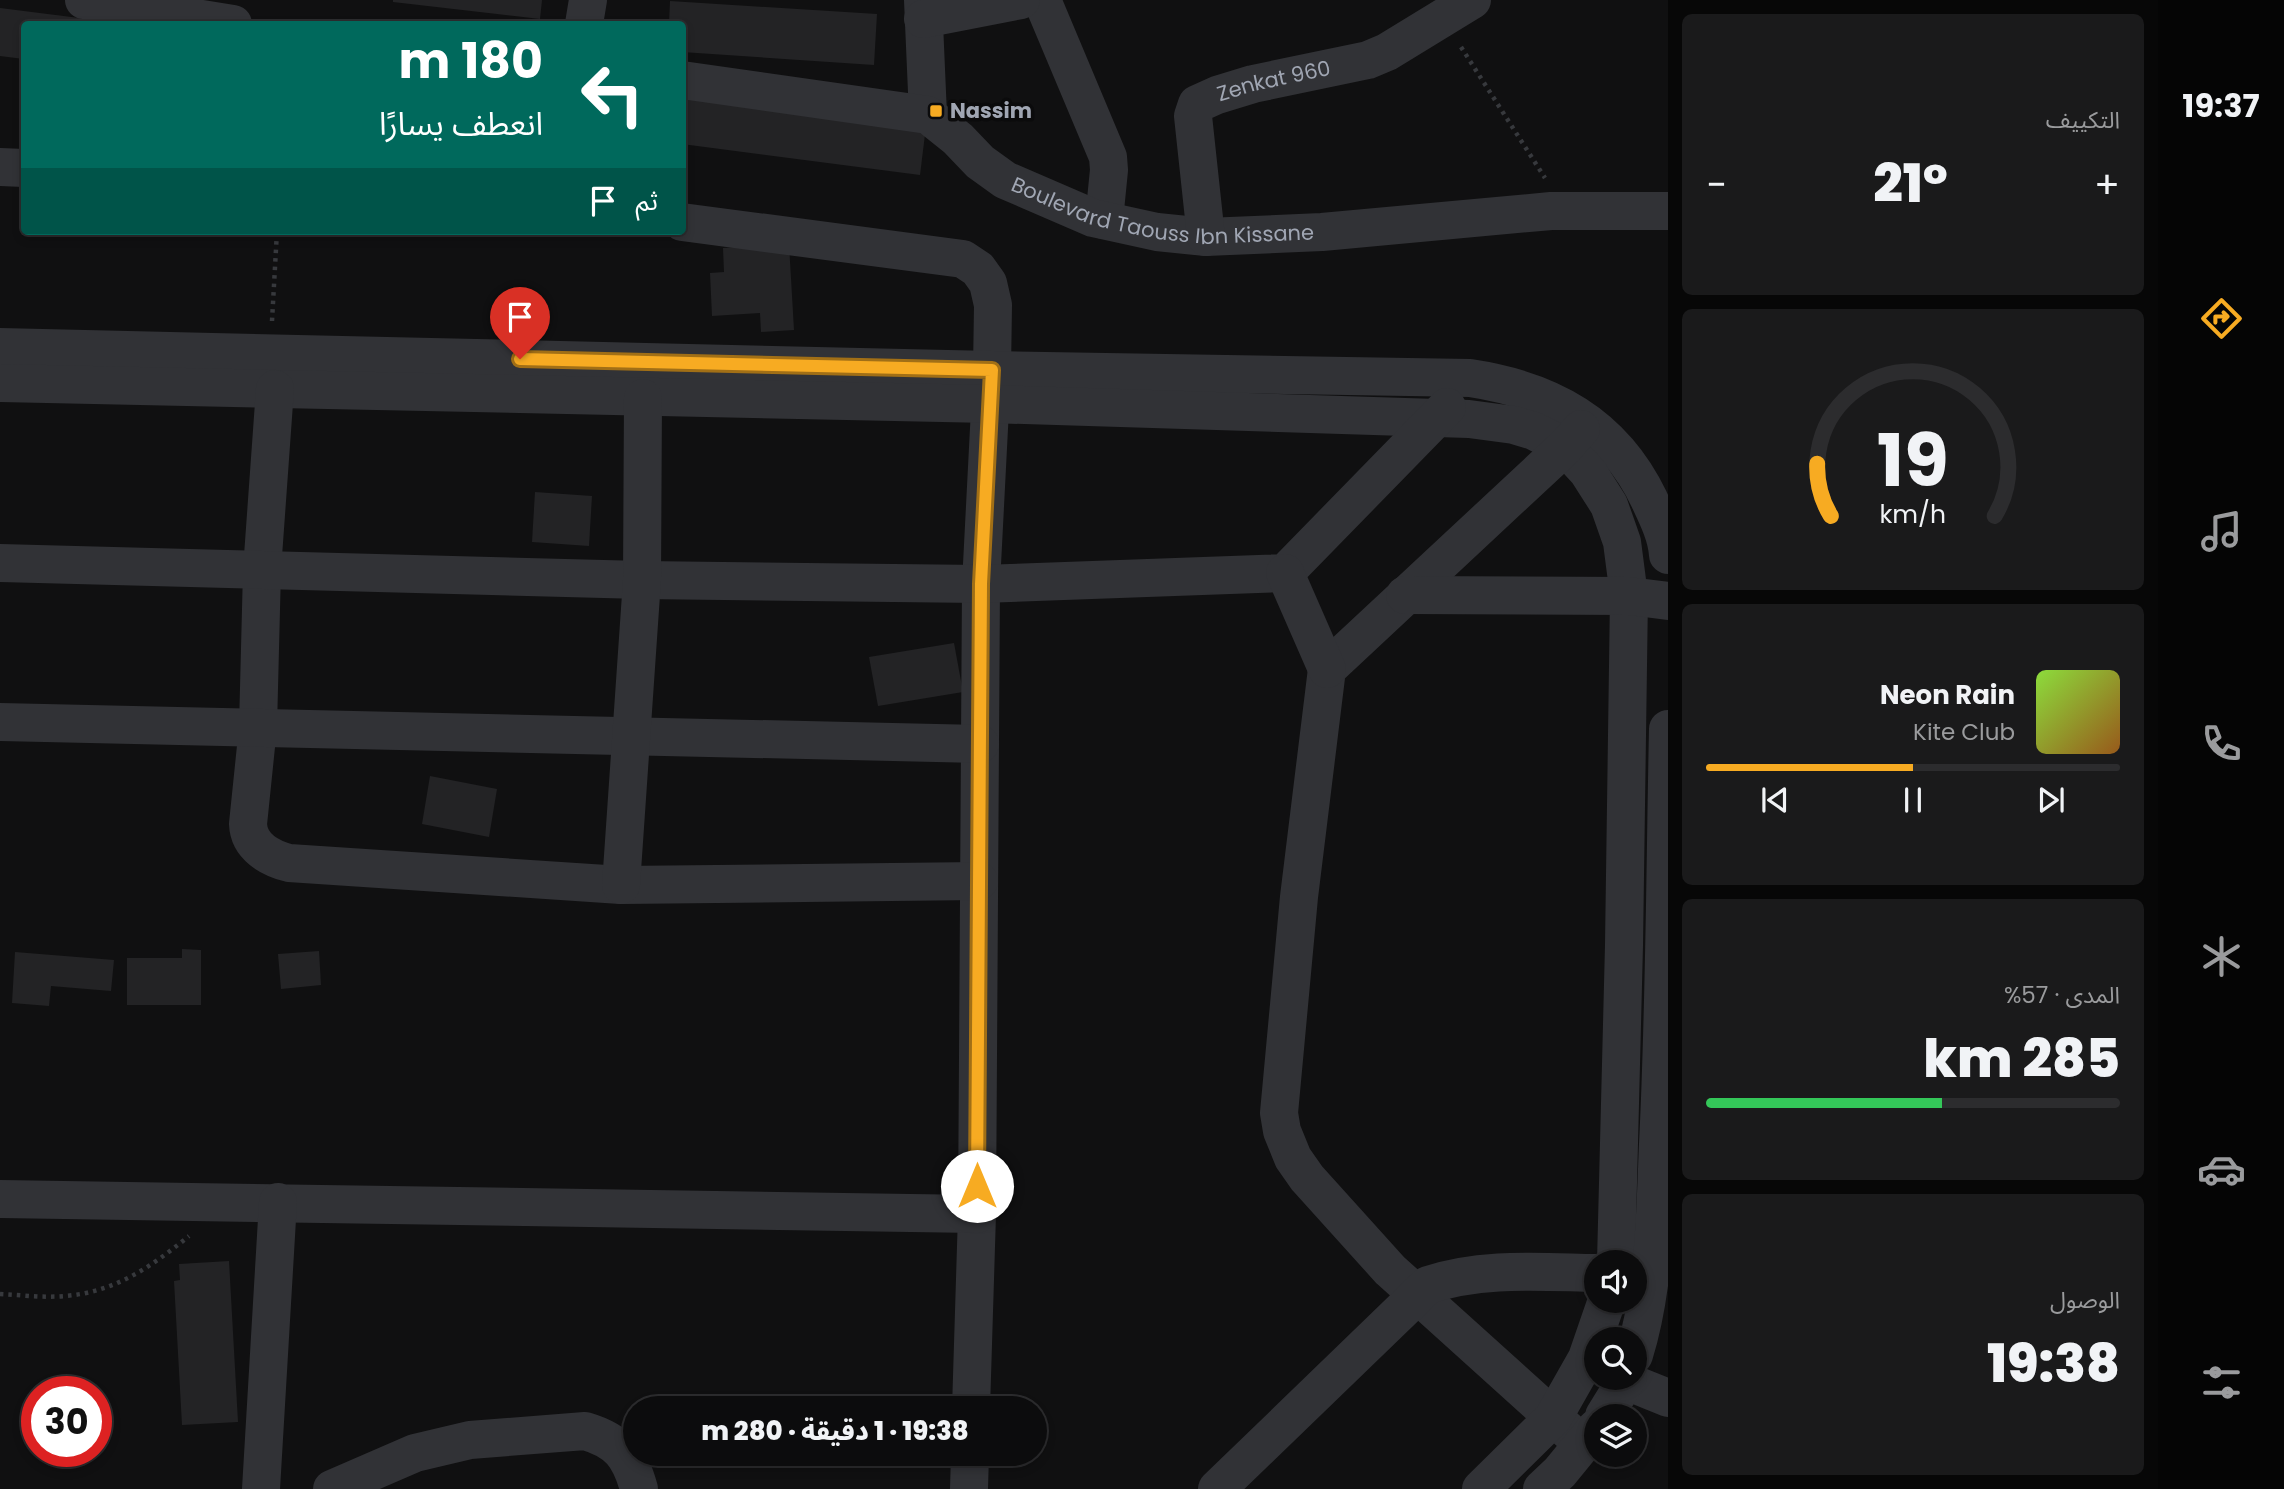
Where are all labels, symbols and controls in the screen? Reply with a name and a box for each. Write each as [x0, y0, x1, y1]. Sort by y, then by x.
text: 180 m [399, 27, 543, 95]
icon: left [567, 49, 658, 140]
street label: Zenkat 960 [1213, 53, 1333, 108]
text: 19:37 [2182, 83, 2260, 128]
place label: Nassim [950, 96, 1032, 125]
text: انعطف يسارًا [379, 101, 543, 146]
marker: Nassim [928, 103, 944, 119]
text: التكييف [2046, 104, 2120, 136]
text: 21° [1873, 147, 1948, 220]
text: − [1706, 158, 1727, 211]
text: + [2094, 158, 2120, 211]
street label: Boulevard Taouss Ibn Kissane [1007, 169, 1315, 251]
icon: arrive [584, 182, 622, 220]
text: ثم [636, 183, 658, 219]
pin [490, 287, 550, 359]
icon: directions [2197, 294, 2246, 343]
icon: arrive [501, 298, 539, 336]
text: 19 [1877, 410, 1949, 511]
text: km/h [1880, 496, 1946, 531]
icon: music [2197, 507, 2246, 556]
text: Neon Rain [1880, 677, 2015, 713]
text: Kite Club [1913, 716, 2015, 748]
icon: phone [2197, 719, 2246, 768]
icon: previous [1756, 781, 1794, 819]
icon: pause [1894, 781, 1932, 819]
icon: next [2032, 781, 2070, 819]
icon: climate [2197, 932, 2246, 981]
text: المدى · 57% [2004, 979, 2120, 1011]
text: 285 km [1923, 1022, 2120, 1095]
icon: car [2197, 1145, 2246, 1194]
position arrow [940, 1149, 1014, 1223]
map controls [1584, 1250, 1647, 1467]
button: sound [1584, 1250, 1647, 1313]
text: الوصول [2050, 1284, 2120, 1316]
button: search [1584, 1327, 1647, 1390]
text: 19:38 [1987, 1327, 2120, 1400]
icon: filters [2197, 1358, 2246, 1407]
speed limit sign: 30 [21, 1376, 112, 1467]
button: layers [1584, 1404, 1647, 1467]
text: 19:38 · 1 دقيقة · 280 m [701, 1413, 969, 1449]

